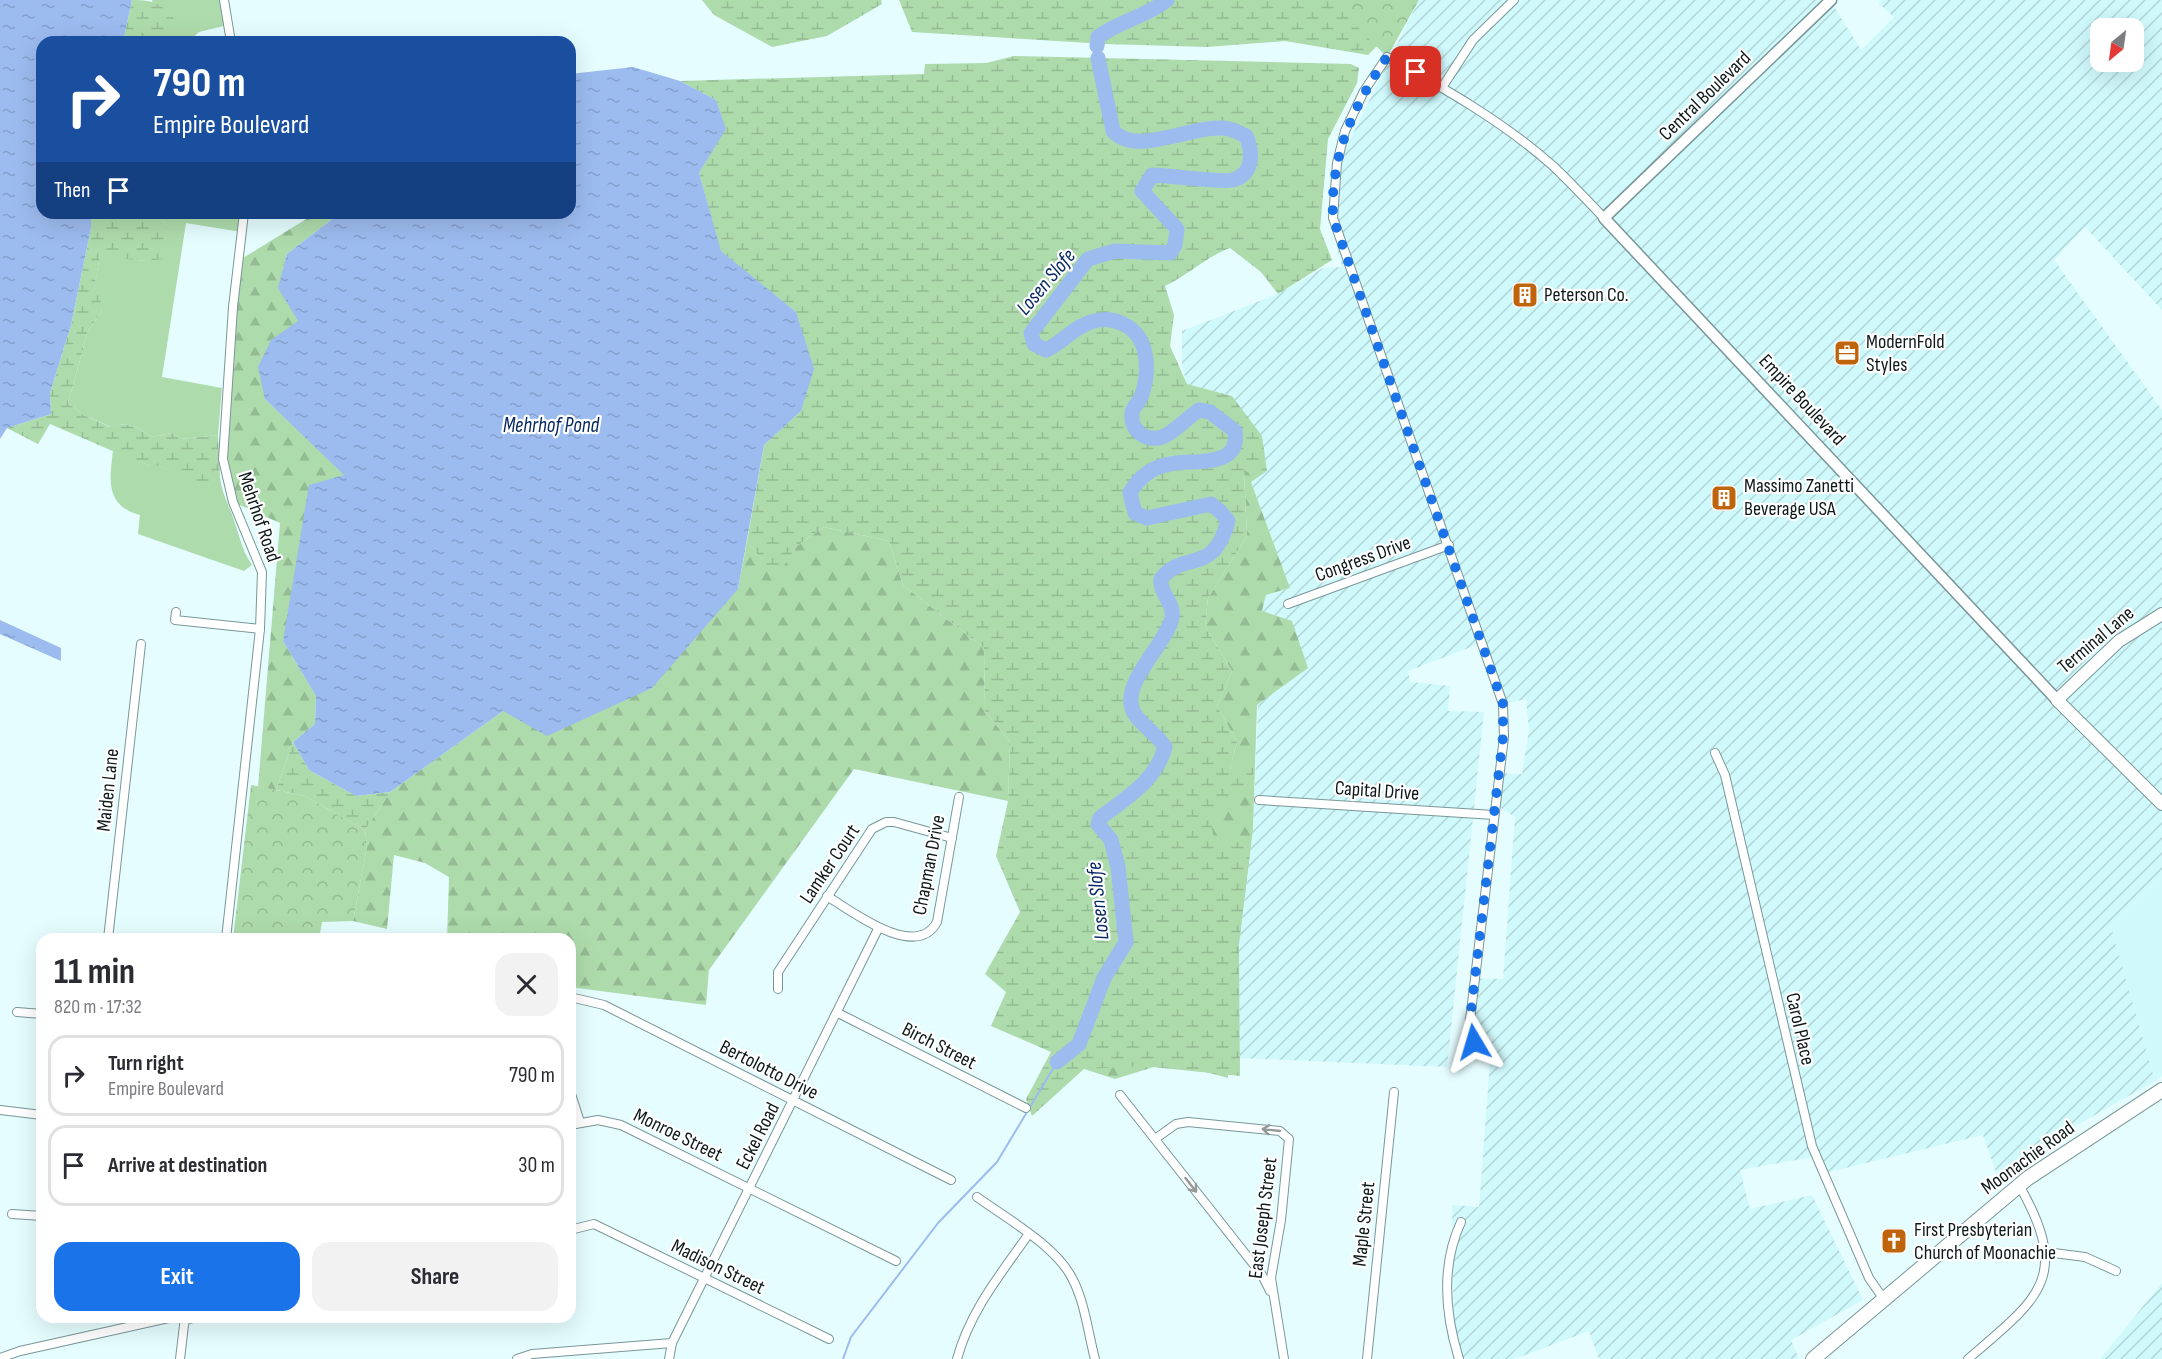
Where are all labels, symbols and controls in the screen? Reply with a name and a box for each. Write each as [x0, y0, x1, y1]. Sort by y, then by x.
north arrow [2090, 18, 2144, 72]
map controls [2090, 18, 2144, 72]
pin [1390, 46, 1441, 97]
street label: Central Boulevard [1654, 46, 1756, 146]
icon: arrive [1399, 55, 1432, 88]
text: 790 m [153, 58, 246, 109]
icon: right [54, 60, 132, 138]
text: Empire Boulevard [153, 109, 309, 141]
icon: arrive [102, 174, 135, 207]
text: Then [54, 177, 90, 204]
water label: Losen Slofe [1011, 244, 1081, 320]
building icon: Peterson Co. [1510, 280, 1540, 310]
place label: Peterson Co. [1544, 283, 1628, 307]
place label: ModernFold Styles [1866, 330, 1945, 377]
office icon: ModernFold Styles [1832, 338, 1862, 368]
street label: Empire Boulevard [1754, 349, 1850, 451]
water label: Mehrhof Pond [503, 413, 601, 438]
street label: Mehrhof Road [232, 469, 286, 565]
place label: Massimo Zanetti Beverage USA [1744, 474, 1854, 521]
building icon: Massimo Zanetti Beverage USA [1709, 483, 1739, 513]
street label: Congress Drive [1312, 531, 1414, 587]
street label: Terminal Lane [2053, 601, 2139, 679]
street label: Maiden Lane [92, 747, 124, 833]
street label: Capital Drive [1334, 776, 1420, 806]
street label: Chapman Drive [908, 813, 950, 917]
street label: Lamker Court [795, 820, 865, 908]
water label: Losen Slofe [1081, 861, 1115, 941]
text: 11 min [54, 951, 135, 994]
button: close [495, 953, 558, 1016]
street label: Carol Place [1780, 990, 1820, 1068]
text: 820 m · 17:32 [54, 995, 142, 1019]
position arrow [1442, 1010, 1506, 1074]
street label: Birch Street [898, 1017, 980, 1075]
street label: Bertolotto Drive [716, 1035, 822, 1105]
text: Turn right [108, 1050, 184, 1077]
icon: right [57, 1059, 90, 1092]
text: 790 m [509, 1062, 555, 1089]
text: Empire Boulevard [108, 1077, 224, 1101]
street label: Eckel Road [731, 1099, 785, 1173]
street label: Monroe Street [630, 1103, 726, 1167]
street label: Moonachie Road [1977, 1116, 2079, 1200]
one-way arrow [1261, 1124, 1281, 1135]
icon: arrive [57, 1149, 90, 1182]
text: Arrive at destination [108, 1152, 267, 1179]
text: 30 m [518, 1152, 555, 1179]
street label: East Joseph Street [1244, 1156, 1282, 1280]
one-way arrow [1184, 1177, 1197, 1193]
street label: Maple Street [1348, 1180, 1380, 1268]
place label: First Presbyterian Church of Moonachie [1914, 1218, 2056, 1265]
church icon: First Presbyterian Church of Moonachie [1879, 1226, 1909, 1256]
street label: Madison Street [667, 1234, 769, 1300]
button: Exit [54, 1242, 300, 1311]
button: Share [312, 1242, 558, 1311]

